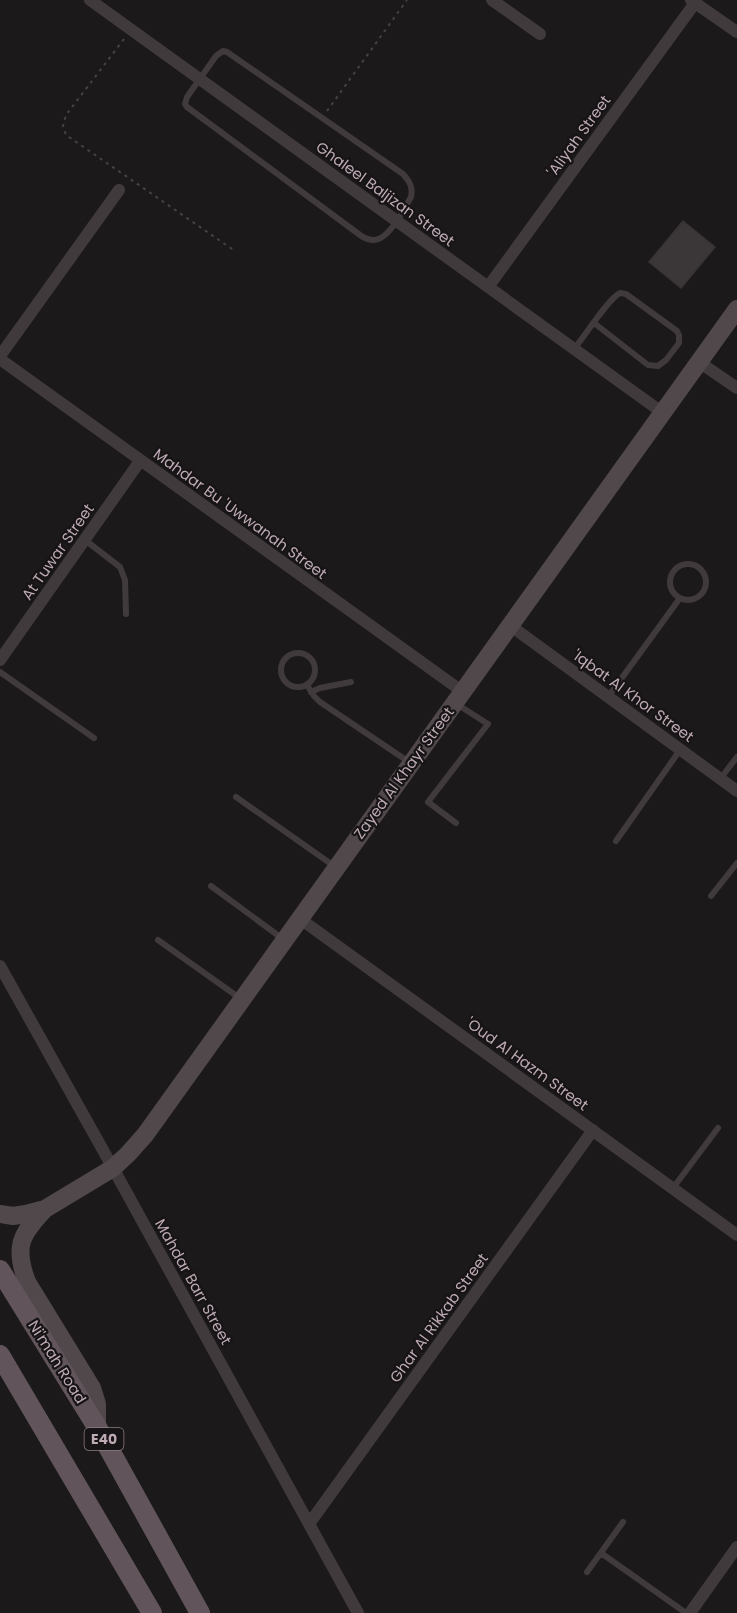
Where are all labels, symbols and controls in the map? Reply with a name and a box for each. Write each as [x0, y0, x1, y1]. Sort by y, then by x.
street label: 'Aliyah Street [542, 91, 615, 181]
street label: Ghaleel Baljizan Street [312, 136, 459, 251]
street label: Mahdar Bu 'Uwwanah Street [149, 443, 331, 584]
street label: At Tuwar Street [17, 499, 99, 604]
street label: 'Iqbat Al Khor Street [568, 644, 698, 747]
street label: Zayed Al Khayr Street [348, 702, 459, 843]
street label: 'Oud Al Hazm Street [462, 1012, 593, 1115]
street label: Mahdar Barr Street [150, 1215, 237, 1349]
street label: Ghar Al Rikkab Street [384, 1249, 493, 1387]
street label: Ni'mah Road [23, 1316, 91, 1408]
road number: E40 [84, 1428, 124, 1450]

